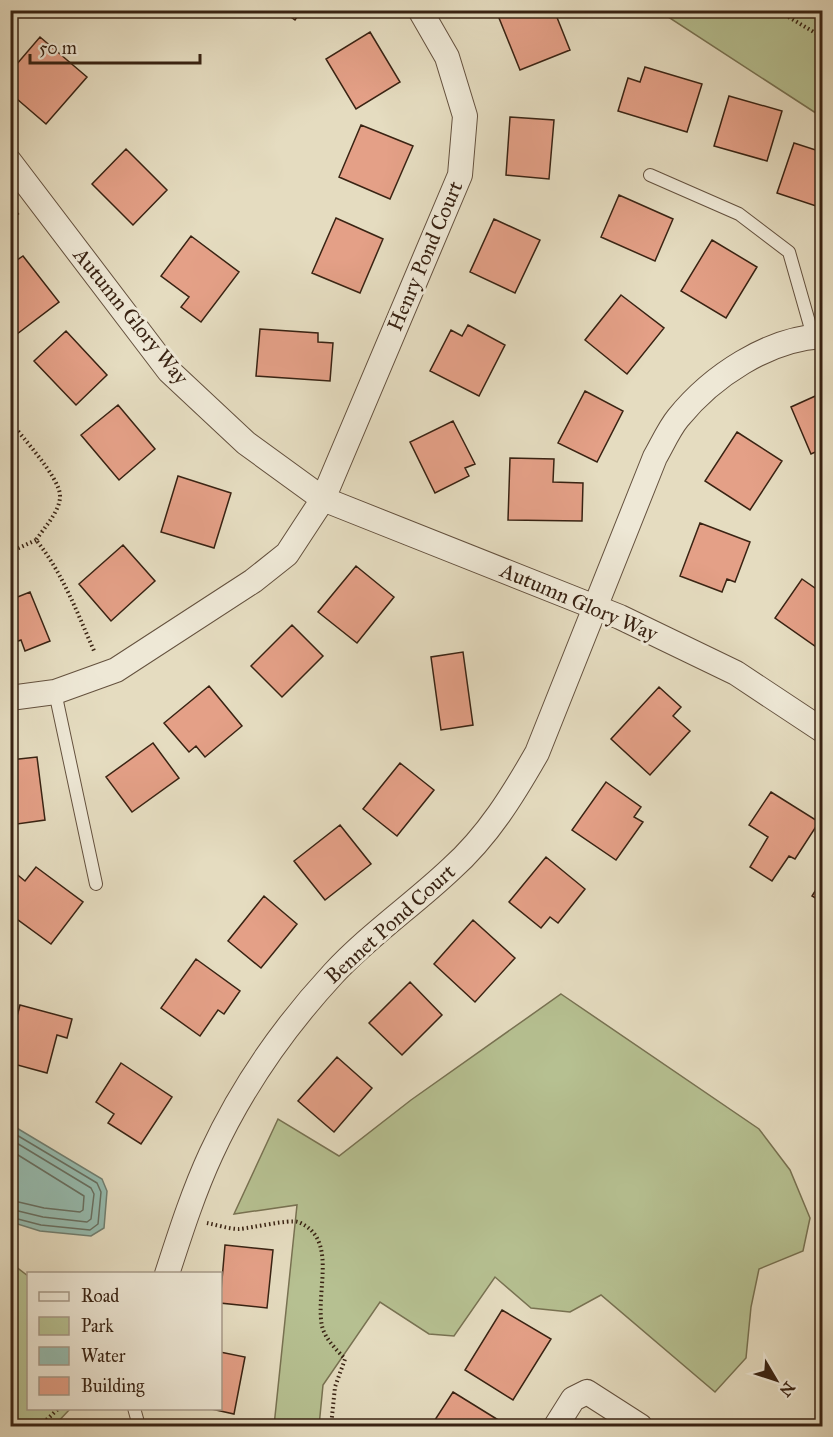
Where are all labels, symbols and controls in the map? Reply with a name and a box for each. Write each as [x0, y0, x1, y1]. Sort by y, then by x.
scale bar [30, 27, 200, 65]
text: 50 m [39, 37, 77, 59]
street label: Henry Pond Court [382, 177, 469, 335]
street label: Autumn Glory Way [67, 242, 195, 391]
street label: Autumn Glory Way [495, 557, 663, 647]
street label: Bennet Pond Court [320, 858, 461, 989]
legend [27, 1272, 222, 1410]
text: Road [81, 1285, 119, 1307]
text: Park [81, 1315, 114, 1337]
text: Water [81, 1345, 126, 1367]
north arrow [746, 1350, 806, 1410]
text: Building [81, 1375, 145, 1398]
text: N [775, 1378, 799, 1401]

